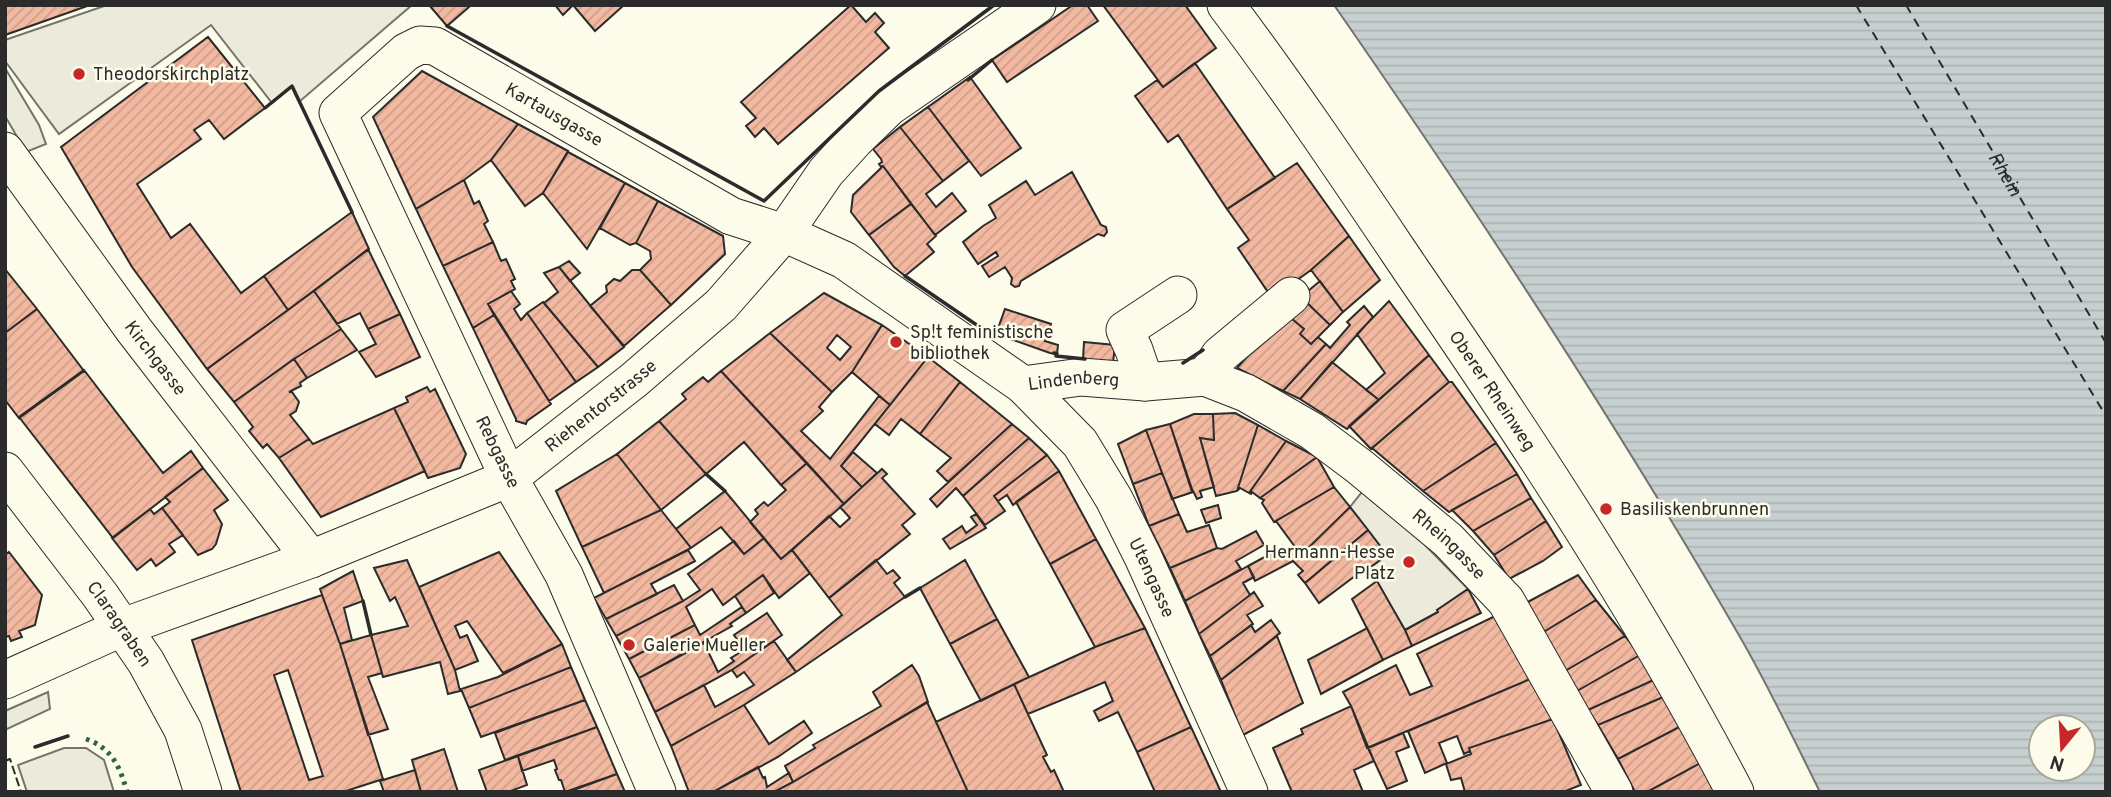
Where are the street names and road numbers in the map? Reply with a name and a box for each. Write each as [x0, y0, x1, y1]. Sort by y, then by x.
street label: Kartausgasse [500, 79, 606, 153]
street label: Kirchgasse [118, 317, 191, 401]
street label: Oberer Rheinweg [1443, 327, 1540, 456]
street label: Riehentorstrasse [541, 355, 662, 458]
street label: Lindenberg [1027, 367, 1120, 397]
street label: Rebgasse [469, 413, 524, 493]
street label: Rheingasse [1407, 505, 1490, 585]
street label: Utengasse [1122, 534, 1179, 622]
street label: Claragraben [81, 577, 156, 672]

